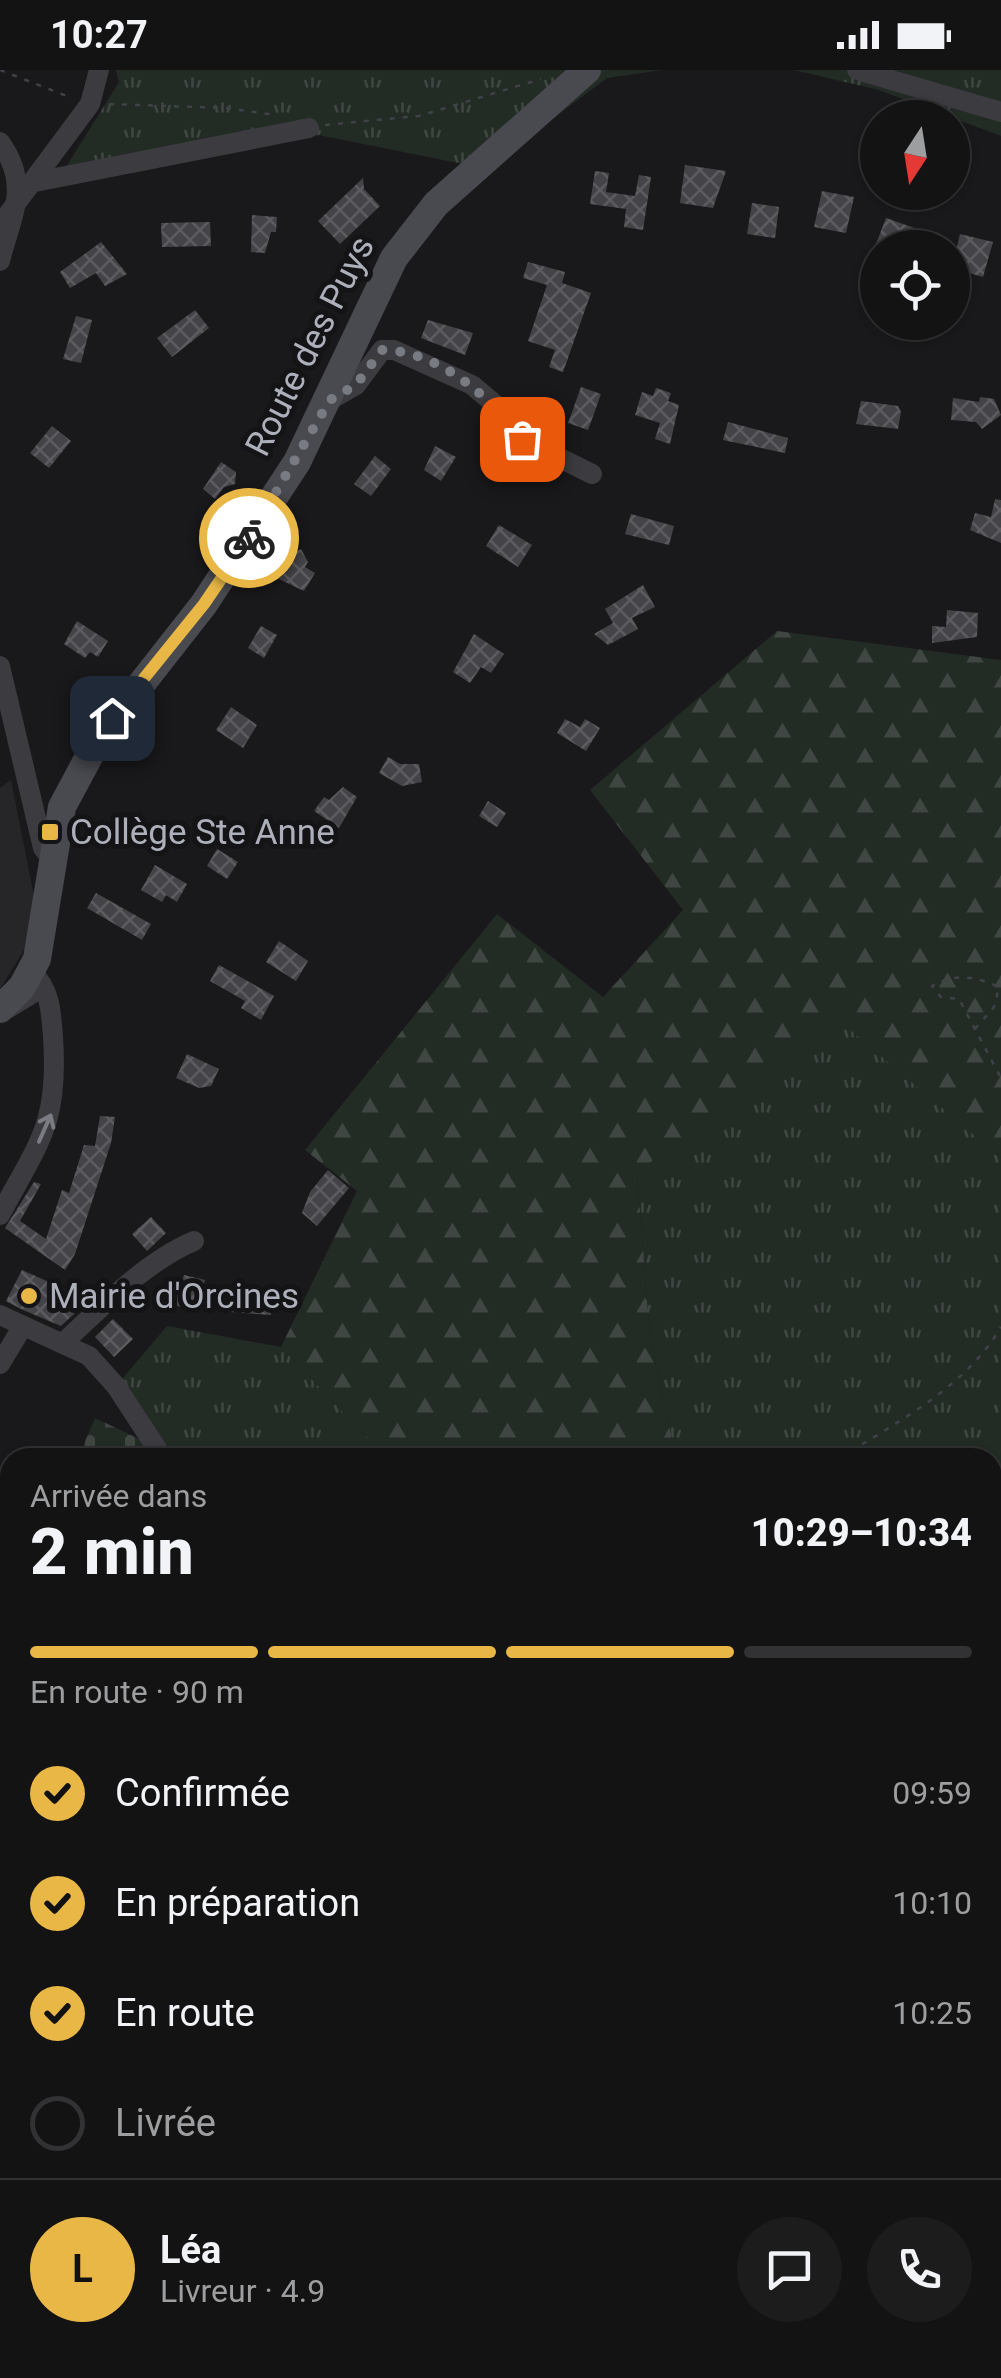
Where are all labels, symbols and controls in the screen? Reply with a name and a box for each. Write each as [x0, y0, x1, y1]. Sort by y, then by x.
text: 10:27 [50, 13, 148, 57]
north arrow [860, 100, 970, 210]
map controls [860, 100, 970, 340]
street label: Route des Puys [237, 230, 383, 462]
button: locate [860, 230, 970, 340]
pin [480, 397, 565, 482]
icon: bag [495, 412, 550, 467]
courier [199, 488, 299, 588]
icon: bike [222, 511, 277, 566]
pin [70, 676, 155, 761]
icon: home [85, 691, 140, 746]
place label: Collège Ste Anne [70, 812, 335, 853]
marker: Collège Ste Anne [39, 821, 61, 843]
one-way arrow [37, 1113, 55, 1144]
place label: Mairie d'Orcines [49, 1276, 299, 1317]
marker: Mairie d'Orcines [18, 1285, 40, 1307]
text: Arrivée dans [30, 1477, 207, 1515]
text: 10:29–10:34 [751, 1511, 972, 1555]
text: 2 min [30, 1514, 194, 1590]
text: En route · 90 m [30, 1673, 244, 1711]
icon: check [30, 1766, 85, 1821]
text: Confirmée [115, 1771, 290, 1815]
text: 09:59 [892, 1774, 972, 1812]
icon: check [30, 1876, 85, 1931]
text: En préparation [115, 1881, 360, 1925]
text: 10:10 [892, 1884, 972, 1922]
icon: check [30, 1986, 85, 2041]
text: En route [115, 1991, 255, 2035]
text: 10:25 [892, 1994, 972, 2032]
text: Livrée [115, 2101, 216, 2145]
button: chat [737, 2217, 842, 2322]
button: phone [867, 2217, 972, 2322]
text: Léa [160, 2228, 221, 2272]
text: L [72, 2247, 93, 2291]
text: Livreur · 4.9 [160, 2272, 325, 2310]

